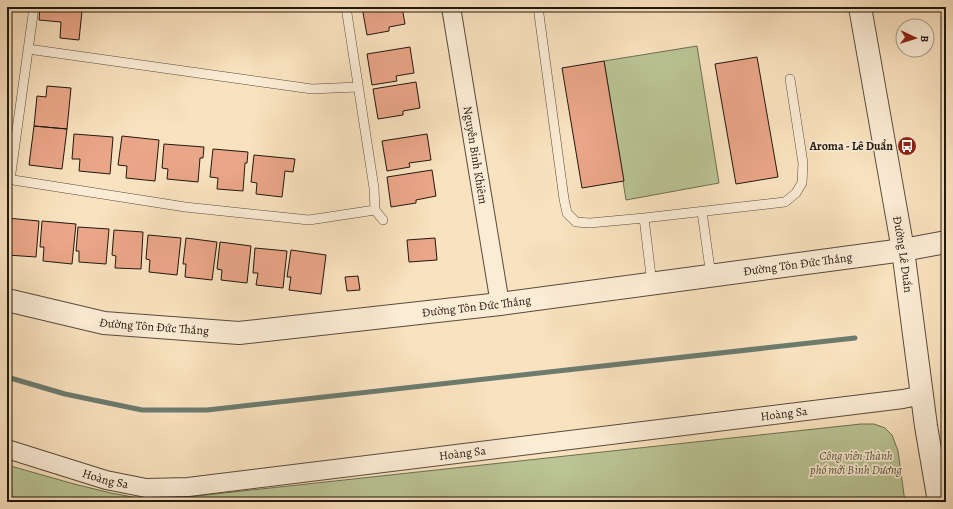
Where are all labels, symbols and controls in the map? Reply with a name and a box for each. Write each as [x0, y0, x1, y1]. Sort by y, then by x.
north arrow [895, 18, 935, 58]
text: B [917, 35, 932, 43]
street label: Nguyễn Bỉnh Khiêm [459, 105, 491, 205]
bus stop icon: Aroma - Lê Duẩn [896, 135, 918, 157]
place label: Aroma - Lê Duẩn [809, 138, 893, 154]
street label: Đường Lê Duẩn [889, 215, 917, 294]
street label: Đường Tôn Đức Thắng [742, 249, 853, 279]
street label: Đường Tôn Đức Thắng [421, 292, 532, 321]
street label: Đường Tôn Đức Thắng [98, 314, 210, 339]
street label: Hoàng Sa [760, 403, 809, 424]
street label: Hoàng Sa [438, 442, 487, 464]
park label: Công viên Thành phố mới Bình Dương [809, 448, 903, 478]
street label: Hoàng Sa [80, 465, 130, 492]

